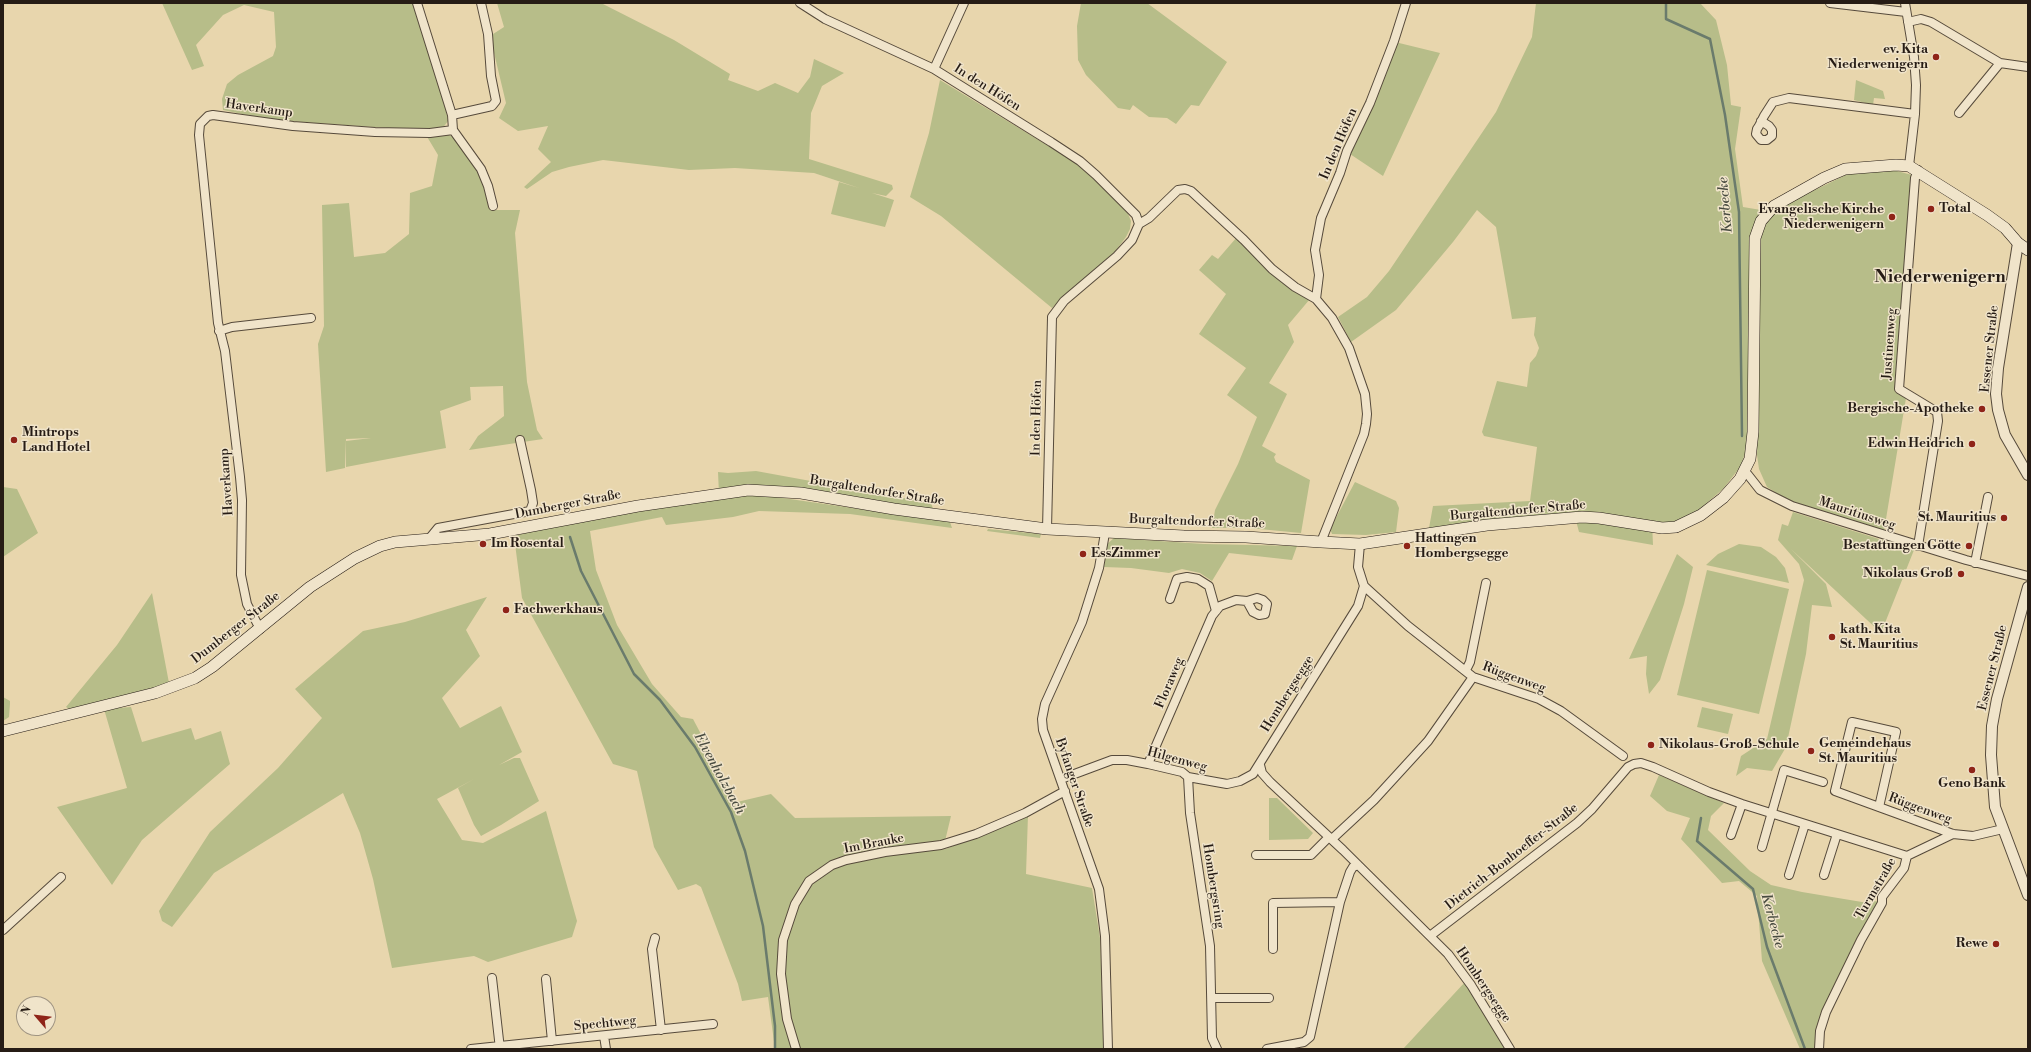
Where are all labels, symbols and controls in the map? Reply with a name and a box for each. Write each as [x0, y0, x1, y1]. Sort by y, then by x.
place label: ev. Kita Niederwenigern [1828, 42, 1928, 73]
marker: ev. Kita Niederwenigern [1931, 52, 1941, 62]
street label: In den Höfen [951, 61, 1023, 115]
street label: Haverkamp [224, 97, 294, 121]
street label: In den Höfen [1317, 106, 1361, 182]
water label: Kerbecke [1715, 176, 1737, 234]
place label: Total [1939, 201, 1971, 217]
place label: Evangelische Kirche Niederwenigern [1759, 202, 1884, 233]
marker: Total [1926, 204, 1936, 214]
marker: Evangelische Kirche Niederwenigern [1887, 212, 1897, 222]
district label: Niederwenigern [1874, 268, 2006, 288]
street label: Essener Straße [1978, 305, 2002, 393]
street label: Justinenweg [1880, 308, 1900, 380]
street label: In den Höfen [1029, 380, 1045, 456]
place label: Bergische-Apotheke [1847, 401, 1974, 417]
marker: Bergische-Apotheke [1977, 404, 1987, 414]
place label: Mintrops Land Hotel [22, 425, 90, 456]
marker: Mintrops Land Hotel [9, 435, 19, 445]
place label: Edwin Heidrich [1868, 436, 1964, 452]
marker: Edwin Heidrich [1967, 439, 1977, 449]
street label: Haverkamp [217, 448, 237, 516]
street label: Burgaltendorfer Straße [809, 473, 945, 509]
street label: Dumberger Straße [514, 487, 622, 523]
street label: Mauritiusweg [1817, 494, 1897, 534]
street label: Burgaltendorfer Straße [1450, 497, 1586, 525]
place label: St. Mauritius [1918, 510, 1996, 526]
street label: Burgaltendorfer Straße [1129, 512, 1265, 532]
marker: St. Mauritius [1999, 513, 2009, 523]
place label: Hattingen Hombergsegge [1415, 531, 1508, 562]
place label: Im Rosental [491, 536, 564, 552]
place label: Bestattungen Götte [1843, 538, 1961, 554]
marker: Im Rosental [478, 539, 488, 549]
marker: Hattingen Hombergsegge [1402, 541, 1412, 551]
marker: Bestattungen Götte [1964, 541, 1974, 551]
place label: EssZimmer [1091, 546, 1161, 562]
marker: EssZimmer [1078, 549, 1088, 559]
place label: Nikolaus Groß [1863, 566, 1953, 582]
marker: Nikolaus Groß [1956, 569, 1966, 579]
street label: Dumberger Straße [189, 589, 283, 667]
place label: Fachwerkhaus [514, 602, 603, 618]
marker: Fachwerkhaus [501, 605, 511, 615]
place label: kath. Kita St. Mauritius [1840, 622, 1918, 653]
street label: Essener Straße [1975, 624, 2011, 712]
marker: kath. Kita St. Mauritius [1827, 632, 1837, 642]
street label: Hombergsegge [1258, 653, 1318, 735]
street label: Floraweg [1152, 655, 1188, 711]
street label: Rüggenweg [1480, 659, 1548, 697]
water label: Elvenholzbach [690, 730, 748, 818]
street label: Byfanger Straße [1051, 736, 1097, 830]
place label: Gemeindehaus St. Mauritius [1819, 736, 1911, 767]
place label: Nikolaus-Groß-Schule [1659, 737, 1799, 753]
marker: Nikolaus-Groß-Schule [1646, 740, 1656, 750]
street label: Hilgenweg [1145, 744, 1209, 776]
marker: Gemeindehaus St. Mauritius [1806, 746, 1816, 756]
marker: Geno Bank [1967, 765, 1977, 775]
place label: Geno Bank [1938, 776, 2006, 792]
street label: Rüggenweg [1886, 790, 1954, 828]
street label: Dietrich-Bonhoeffer-Straße [1443, 800, 1581, 914]
street label: Im Brauke [843, 831, 905, 857]
street label: Hombergsring [1199, 842, 1227, 930]
street label: Turmstraße [1852, 855, 1900, 923]
water label: Kerbecke [1757, 892, 1787, 950]
place label: Rewe [1956, 936, 1988, 952]
marker: Rewe [1991, 939, 2001, 949]
street label: Hombergsegge [1452, 944, 1514, 1026]
north arrow [16, 996, 56, 1036]
text: N [18, 1004, 35, 1018]
street label: Spechtweg [573, 1013, 637, 1035]

